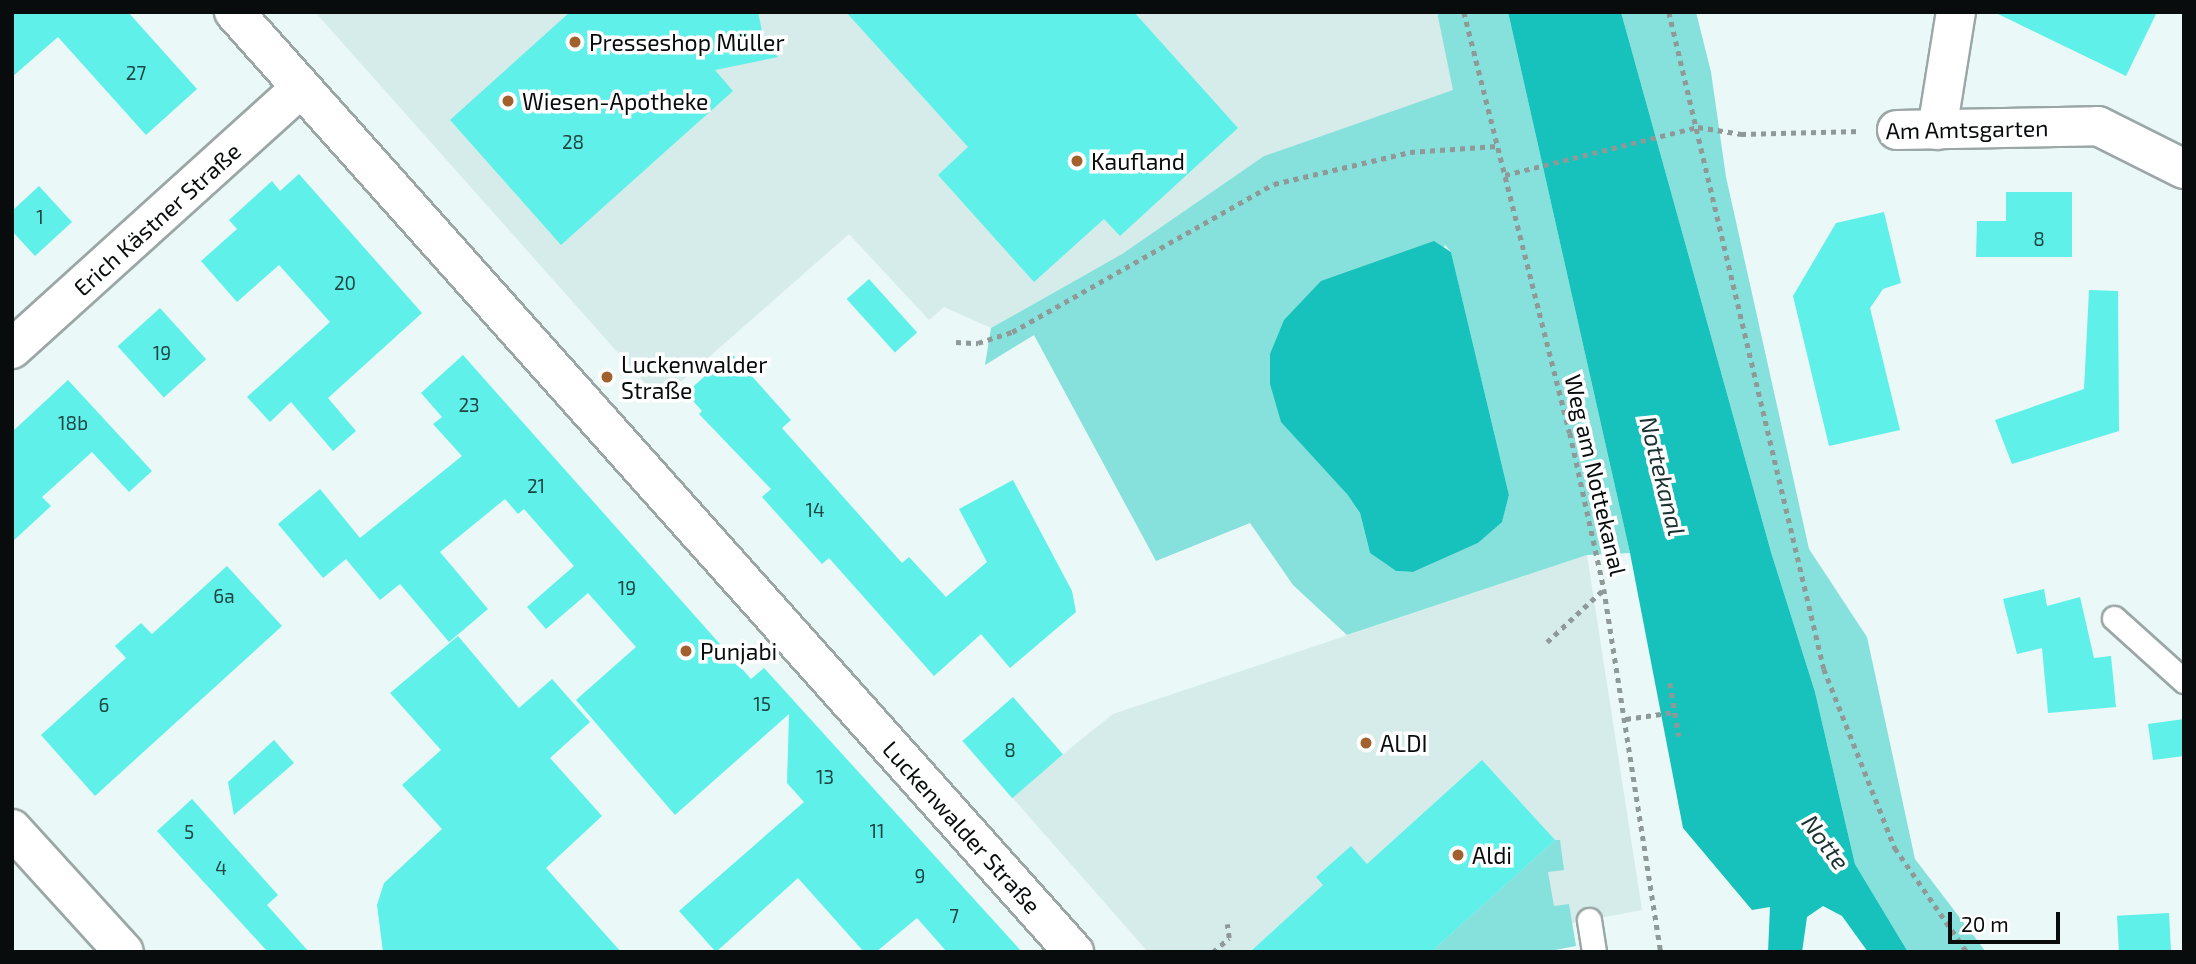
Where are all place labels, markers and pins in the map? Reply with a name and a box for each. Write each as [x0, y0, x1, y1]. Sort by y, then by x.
place label: Presseshop Müller [589, 28, 785, 56]
marker: Presseshop Müller [567, 34, 583, 50]
place label: Wiesen-Apotheke [522, 87, 708, 115]
marker: Wiesen-Apotheke [500, 93, 516, 109]
place label: Kaufland [1091, 147, 1185, 175]
marker: Kaufland [1069, 153, 1085, 169]
place label: Luckenwalder Straße [621, 350, 767, 404]
marker: Luckenwalder Straße [599, 369, 615, 385]
place label: Punjabi [700, 637, 777, 665]
marker: Punjabi [678, 643, 694, 659]
place label: ALDI [1380, 729, 1427, 757]
marker: ALDI [1358, 735, 1374, 751]
place label: Aldi [1472, 841, 1512, 869]
marker: Aldi [1450, 847, 1466, 863]

